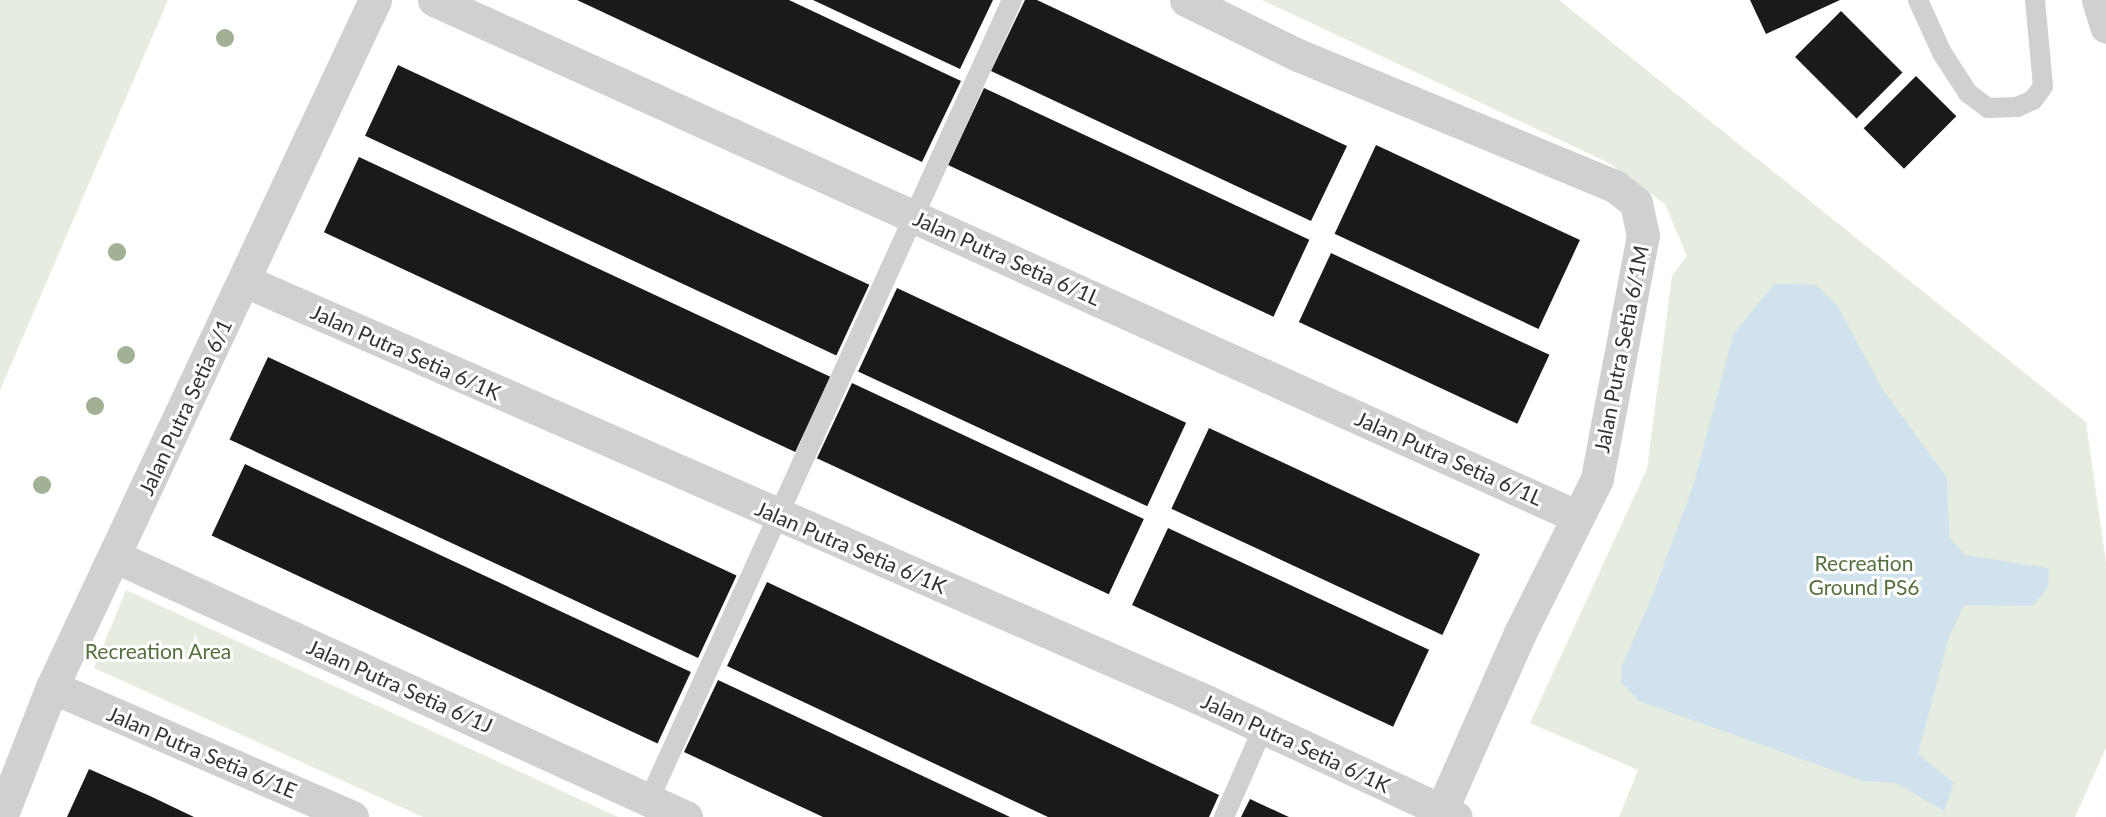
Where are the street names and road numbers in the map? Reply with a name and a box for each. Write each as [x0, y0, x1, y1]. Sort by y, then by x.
street label: Jalan Putra Setia 6/1L [910, 205, 1104, 311]
street label: Jalan Putra Setia 6/1M [1589, 243, 1653, 455]
street label: Jalan Putra Setia 6/1K [307, 299, 505, 405]
street label: Jalan Putra Setia 6/1 [133, 315, 237, 499]
street label: Jalan Putra Setia 6/1L [1352, 405, 1546, 511]
street label: Jalan Putra Setia 6/1K [752, 495, 950, 599]
street label: Jalan Putra Setia 6/1J [303, 634, 497, 738]
street label: Jalan Putra Setia 6/1K [1198, 688, 1394, 798]
street label: Jalan Putra Setia 6/1E [103, 701, 301, 803]

